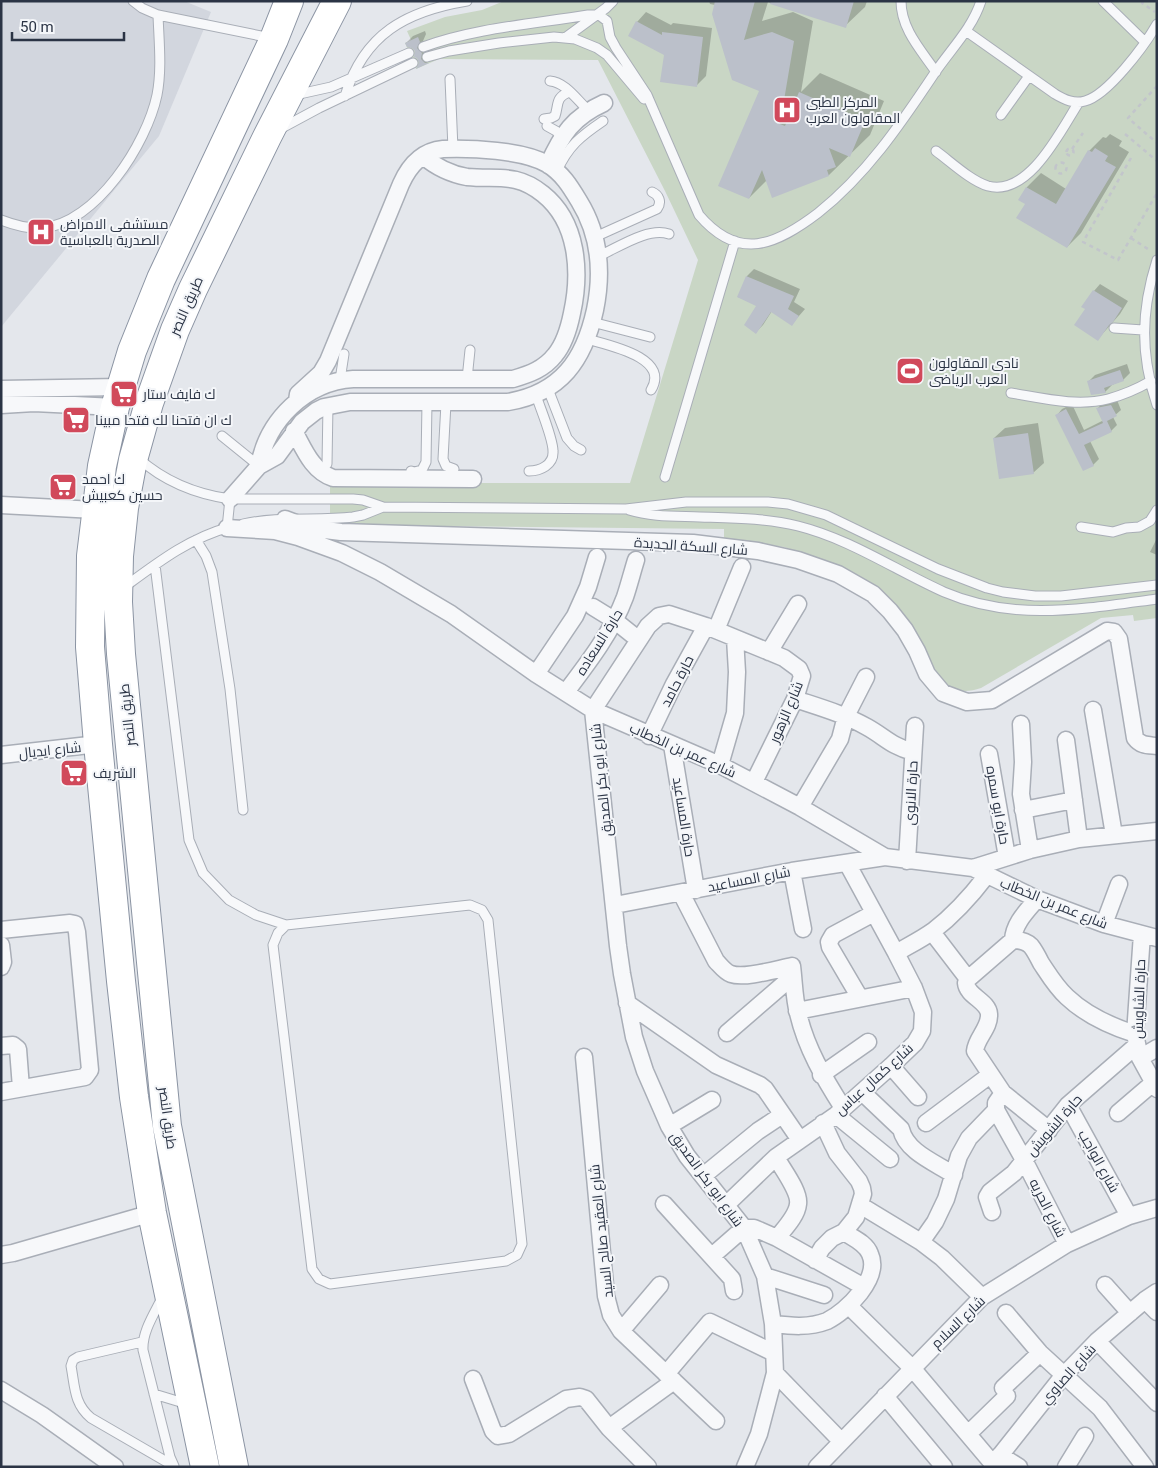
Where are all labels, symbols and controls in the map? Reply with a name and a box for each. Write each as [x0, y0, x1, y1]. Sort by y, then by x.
scale bar [12, 10, 125, 42]
text: 50 m [20, 18, 54, 36]
place label: المركز الطبى المقاولون العرب [806, 94, 900, 126]
hospital icon: المركز الطبى المقاولون العرب [772, 95, 802, 125]
place label: مستشفى الامراض الصدرية بالعباسية [60, 216, 168, 248]
hospital icon: مستشفى الامراض الصدرية بالعباسية [26, 217, 56, 247]
street label: طريق النصر [165, 274, 207, 339]
place label: نادى المقاولون العرب الرياضى [929, 355, 1019, 387]
sports icon: نادى المقاولون العرب الرياضى [895, 356, 925, 386]
supermarket icon: ك فايف ستار [109, 379, 139, 409]
place label: ك فايف ستار [142, 386, 216, 402]
supermarket icon: ك ان فتحنا لك فتحا مبينا [61, 405, 91, 435]
place label: ك ان فتحنا لك فتحا مبينا [95, 412, 232, 428]
place label: ك احمد حسين كعبيش [82, 471, 163, 503]
supermarket icon: ك احمد حسين كعبيش [48, 472, 78, 502]
street label: شارع السكة الجديدة [634, 534, 748, 559]
street label: حارة السعاده [572, 606, 626, 678]
street label: حارة حامد [657, 653, 697, 709]
street label: شارع الزهور [765, 679, 807, 747]
street label: طريق النصر [116, 683, 139, 748]
street label: شارع عمر بن الخطاب [627, 719, 739, 782]
street label: شارع ابو بكر الصديق [587, 723, 616, 837]
street label: شارع ايديال [18, 739, 82, 762]
supermarket icon: الشريف [59, 758, 89, 788]
street label: حارة الانوى [901, 760, 921, 826]
street label: حارة ابو سمره [983, 764, 1013, 846]
place label: الشريف [93, 765, 136, 781]
street label: حارة المساعيد [670, 776, 698, 858]
street label: شارع المساعيد [706, 863, 792, 896]
street label: شارع عمر بن الخطاب [997, 874, 1110, 933]
street label: حارة الشاويش [1130, 959, 1148, 1039]
street label: شارع كمال عباس [832, 1040, 917, 1119]
street label: طريق النصر [155, 1085, 180, 1150]
street label: حارة الشويش [1023, 1091, 1085, 1159]
street label: شارع الواجب [1074, 1127, 1123, 1196]
street label: شارع ابو بكر الصديق [666, 1128, 747, 1230]
street label: شارع العقيد صالح السيد [586, 1163, 617, 1299]
street label: شارع الحريه [1025, 1176, 1070, 1241]
street label: شارع السلام [928, 1292, 990, 1353]
street label: شارع الصاوي [1037, 1341, 1102, 1410]

